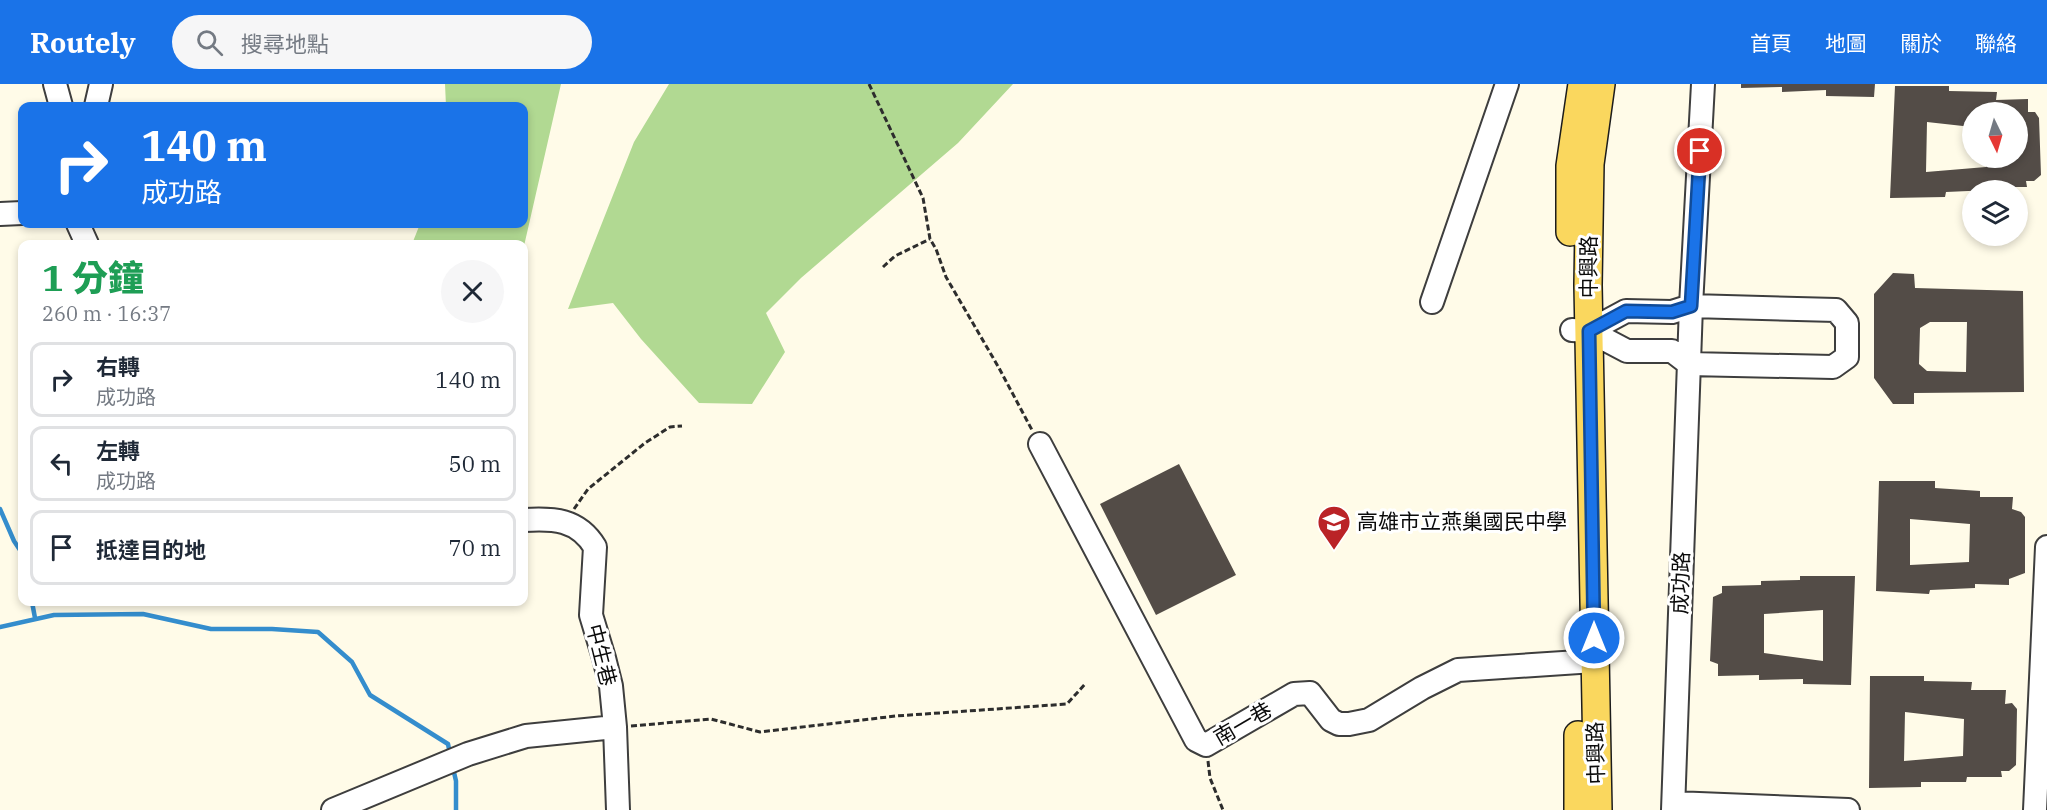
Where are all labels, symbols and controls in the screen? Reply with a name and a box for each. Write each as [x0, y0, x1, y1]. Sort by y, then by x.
search box [172, 15, 592, 69]
text: Routely [30, 24, 136, 61]
icon: search [193, 26, 226, 59]
text: 搜尋地點 [241, 29, 329, 58]
text: 首頁 [1750, 29, 1792, 57]
text: 地圖 [1825, 29, 1867, 57]
text: 關於 [1900, 29, 1942, 57]
text: 聯絡 [1975, 29, 2017, 57]
north arrow [1962, 102, 2028, 168]
map controls [1962, 102, 2028, 246]
text: 140 m [141, 118, 267, 173]
pin [1674, 125, 1725, 176]
icon: right [42, 126, 120, 204]
icon: arrive [1683, 134, 1716, 167]
text: 成功路 [141, 174, 222, 209]
button: layers [1962, 180, 2028, 246]
street label: 中興路 [1574, 236, 1602, 299]
text: 1 分鐘 [42, 254, 144, 301]
button: close [441, 260, 504, 323]
text: 260 m · 16:37 [42, 300, 171, 327]
text: 右轉 [96, 352, 140, 381]
icon: right [45, 363, 78, 396]
text: 140 m [435, 365, 501, 394]
text: 成功路 [96, 383, 156, 410]
text: 左轉 [96, 436, 140, 465]
icon: left [45, 447, 78, 480]
text: 50 m [449, 449, 501, 478]
text: 成功路 [96, 467, 156, 494]
school or university icon: 高雄市立燕巢國民中學 [1316, 504, 1352, 551]
place label: 高雄市立燕巢國民中學 [1357, 507, 1567, 535]
icon: arrive [45, 531, 78, 564]
text: 70 m [449, 533, 501, 562]
text: 抵達目的地 [96, 535, 206, 564]
street label: 成功路 [1665, 551, 1695, 615]
position arrow [1562, 606, 1626, 670]
street label: 中生巷 [581, 621, 623, 689]
street label: 南一巷 [1208, 695, 1277, 751]
street label: 中興路 [1580, 721, 1610, 785]

